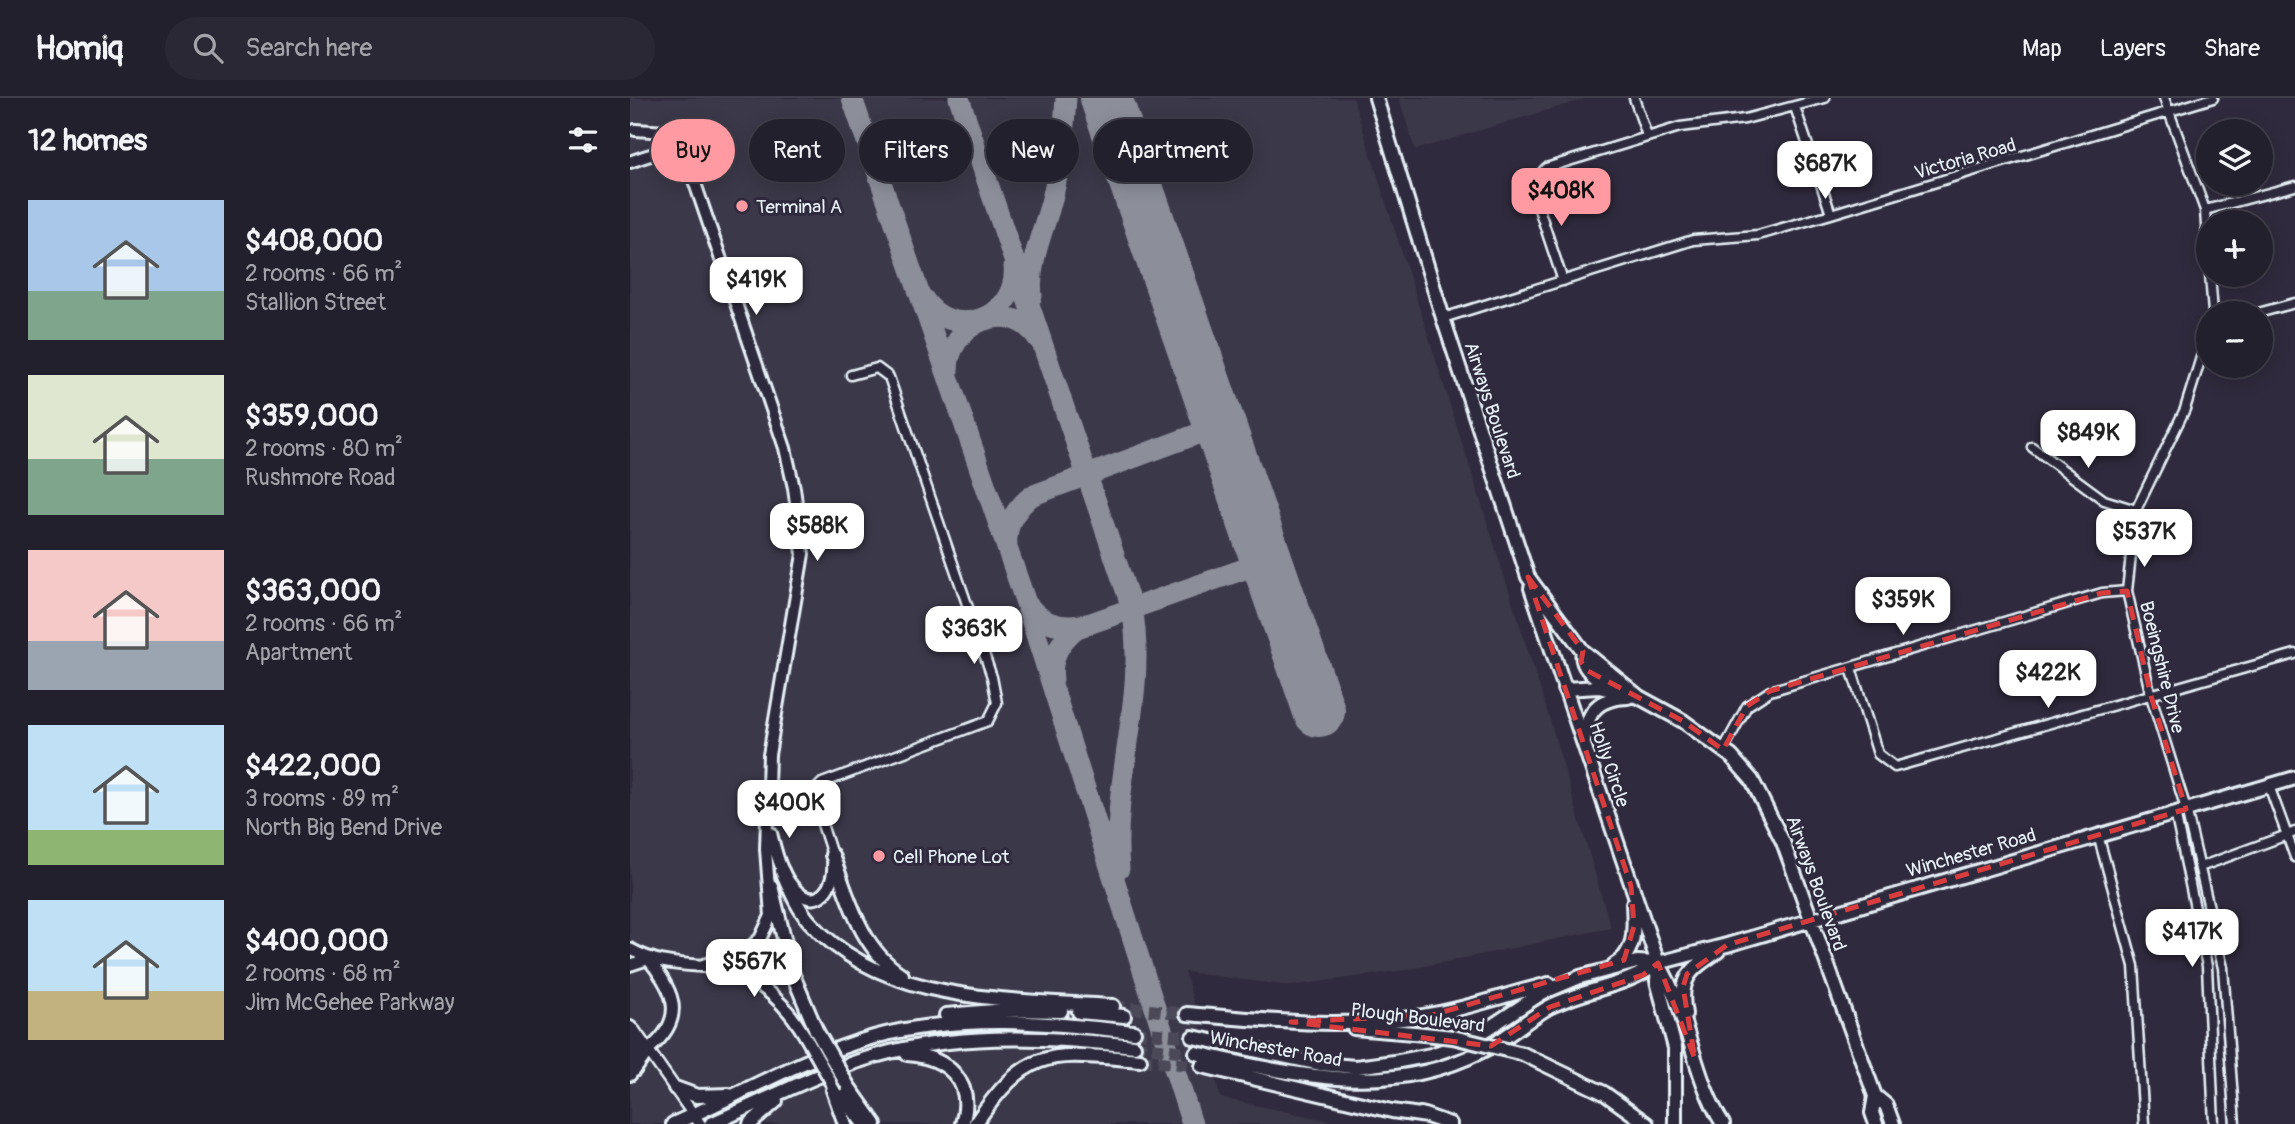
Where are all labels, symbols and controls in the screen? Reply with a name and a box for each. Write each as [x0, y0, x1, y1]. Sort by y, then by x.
search box [165, 17, 655, 80]
text: Homiq [35, 28, 123, 69]
icon: search [189, 29, 227, 67]
text: Search here [245, 32, 372, 64]
text: Map [2022, 34, 2062, 63]
text: Layers [2100, 34, 2166, 63]
text: Share [2204, 34, 2260, 63]
chip: Buy [651, 119, 735, 182]
chip: Rent [749, 119, 845, 182]
chip: Filters [859, 119, 972, 182]
chip: New [986, 119, 1079, 182]
chip: Apartment [1093, 119, 1253, 182]
map controls [2196, 119, 2273, 378]
button: layers [2196, 119, 2273, 196]
icon: filters [564, 121, 602, 159]
text: 12 homes [28, 122, 147, 159]
street label: Victoria Road [1912, 133, 2019, 185]
pin: $687K [1776, 141, 1874, 201]
text: $687K [1793, 149, 1857, 178]
pin: $408K [1512, 169, 1610, 228]
text: $408K [1528, 176, 1594, 205]
place label: Terminal A [756, 195, 842, 219]
marker: Terminal A [734, 198, 750, 214]
button: + [2196, 210, 2273, 287]
text: $408,000 [245, 222, 383, 259]
icon: home [84, 228, 168, 312]
pin: $419K [707, 258, 805, 317]
text: 2 rooms · 66 m² [245, 259, 402, 288]
text: $419K [726, 265, 786, 294]
text: Stallion Street [245, 288, 386, 317]
button: − [2196, 301, 2273, 378]
street label: Airways Boulevard [1459, 339, 1525, 482]
text: $359,000 [245, 397, 379, 434]
icon: home [84, 403, 168, 487]
pin: $849K [2039, 410, 2137, 470]
text: $849K [2056, 418, 2120, 447]
text: 2 rooms · 80 m² [245, 434, 403, 463]
text: Rushmore Road [245, 463, 395, 492]
pin: $588K [768, 504, 866, 563]
pin: $537K [2095, 510, 2193, 569]
text: $588K [786, 511, 848, 540]
text: $537K [2112, 517, 2176, 546]
text: $363,000 [245, 572, 381, 609]
icon: home [84, 578, 168, 662]
pin: $359K [1854, 578, 1952, 637]
text: $359K [1871, 585, 1935, 614]
street label: Boeingshire Drive [2134, 599, 2190, 736]
pin: $363K [925, 606, 1023, 666]
text: 2 rooms · 66 m² [245, 609, 402, 638]
text: $363K [941, 614, 1007, 643]
text: Apartment [245, 638, 352, 667]
pin: $422K [1999, 650, 2097, 710]
text: $422K [2015, 658, 2081, 687]
street label: Holly Circle [1583, 718, 1635, 811]
text: $422,000 [245, 747, 381, 784]
icon: home [84, 753, 168, 837]
pin: $400K [740, 780, 838, 840]
text: 3 rooms · 89 m² [245, 784, 399, 813]
text: $400K [753, 788, 825, 817]
street label: Airways Boulevard [1780, 812, 1852, 954]
text: North Big Bend Drive [245, 813, 442, 842]
street label: Winchester Road [1904, 823, 2039, 883]
place label: Cell Phone Lot [893, 845, 1010, 869]
marker: Cell Phone Lot [871, 848, 887, 864]
pin: $417K [2143, 910, 2241, 969]
text: $417K [2162, 917, 2222, 946]
text: $400,000 [245, 922, 389, 959]
icon: home [84, 928, 168, 1012]
pin: $567K [705, 940, 803, 999]
text: $567K [722, 947, 786, 976]
text: 2 rooms · 68 m² [245, 959, 401, 988]
text: Jim McGehee Parkway [245, 988, 455, 1017]
street label: Plough Boulevard [1349, 998, 1486, 1038]
street label: Winchester Road [1208, 1026, 1344, 1072]

